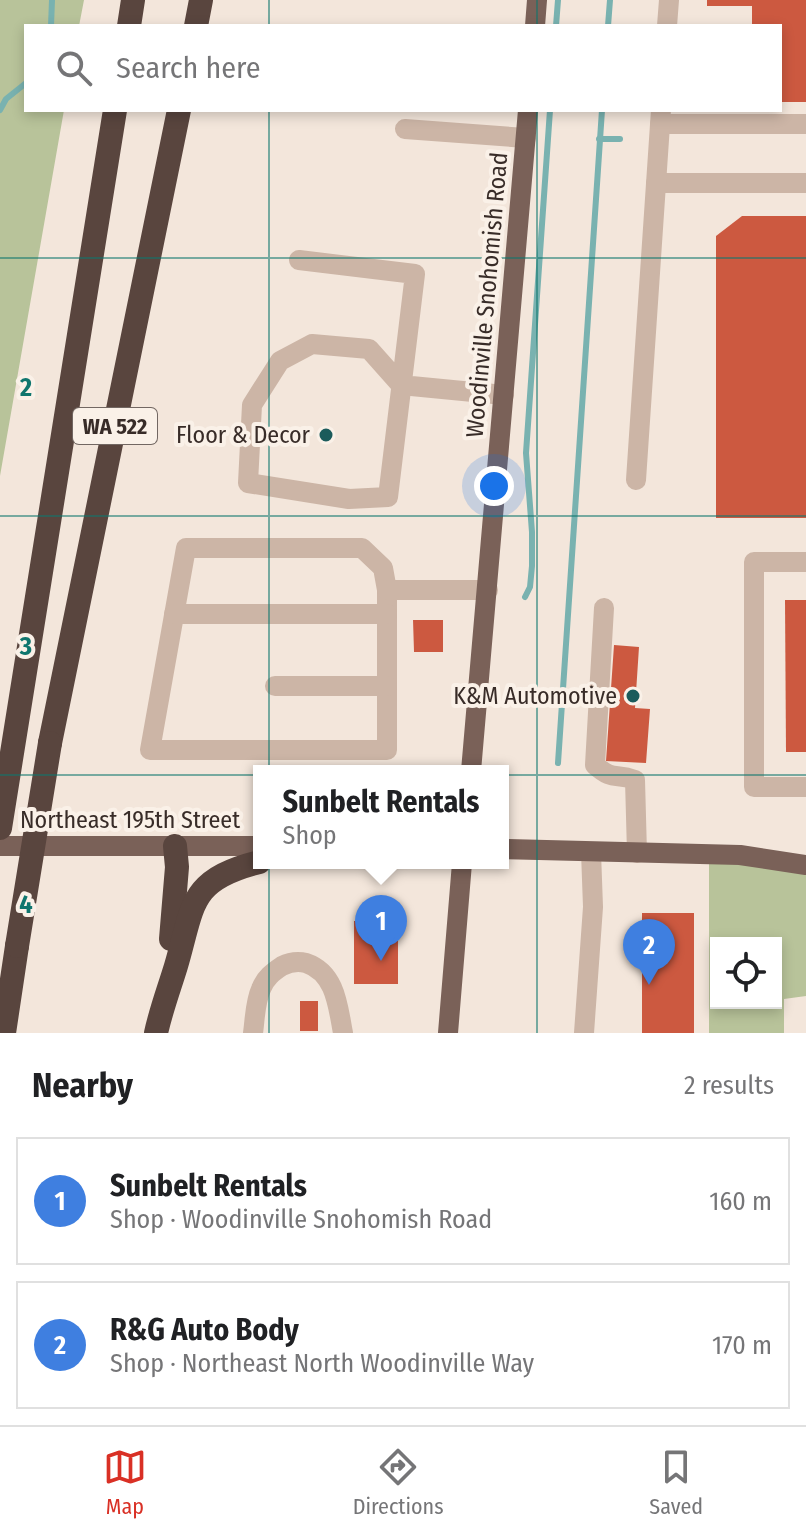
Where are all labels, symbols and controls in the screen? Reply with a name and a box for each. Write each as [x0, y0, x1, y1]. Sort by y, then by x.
search box [24, 24, 782, 112]
icon: search [52, 46, 96, 90]
text: Search here [116, 50, 261, 86]
street label: Woodinville Snohomish Road [461, 151, 513, 439]
text: 2 [19, 372, 32, 403]
road number: WA 522 [73, 408, 157, 444]
place label: Floor & Decor [176, 421, 311, 449]
marker: Floor & Decor [317, 426, 335, 444]
your location [474, 466, 514, 506]
text: 3 [19, 631, 32, 662]
place label: K&M Automotive [453, 682, 617, 710]
marker: K&M Automotive [624, 687, 642, 705]
popup [253, 765, 509, 869]
text: Sunbelt Rentals [283, 784, 479, 820]
street label: Northeast 195th Street [20, 806, 240, 834]
text: Shop [283, 820, 337, 851]
text: 4 [19, 889, 33, 920]
pin: 1 [355, 895, 407, 961]
pin: 2 [623, 919, 675, 985]
map controls [710, 937, 782, 1009]
button: locate [710, 937, 782, 1009]
text: Nearby [32, 1065, 133, 1106]
text: 2 results [684, 1070, 774, 1101]
text: Sunbelt Rentals [110, 1168, 307, 1204]
text: 1 [55, 1186, 66, 1217]
text: 160 m [709, 1186, 772, 1217]
text: Shop · Woodinville Snohomish Road [110, 1204, 492, 1235]
text: R&G Auto Body [110, 1312, 299, 1348]
text: 2 [54, 1330, 66, 1361]
text: 170 m [712, 1330, 772, 1361]
text: Shop · Northeast North Woodinville Way [110, 1348, 534, 1379]
tab: Map [103, 1445, 147, 1520]
tab: Directions [353, 1445, 444, 1520]
tab: Saved [649, 1445, 703, 1520]

